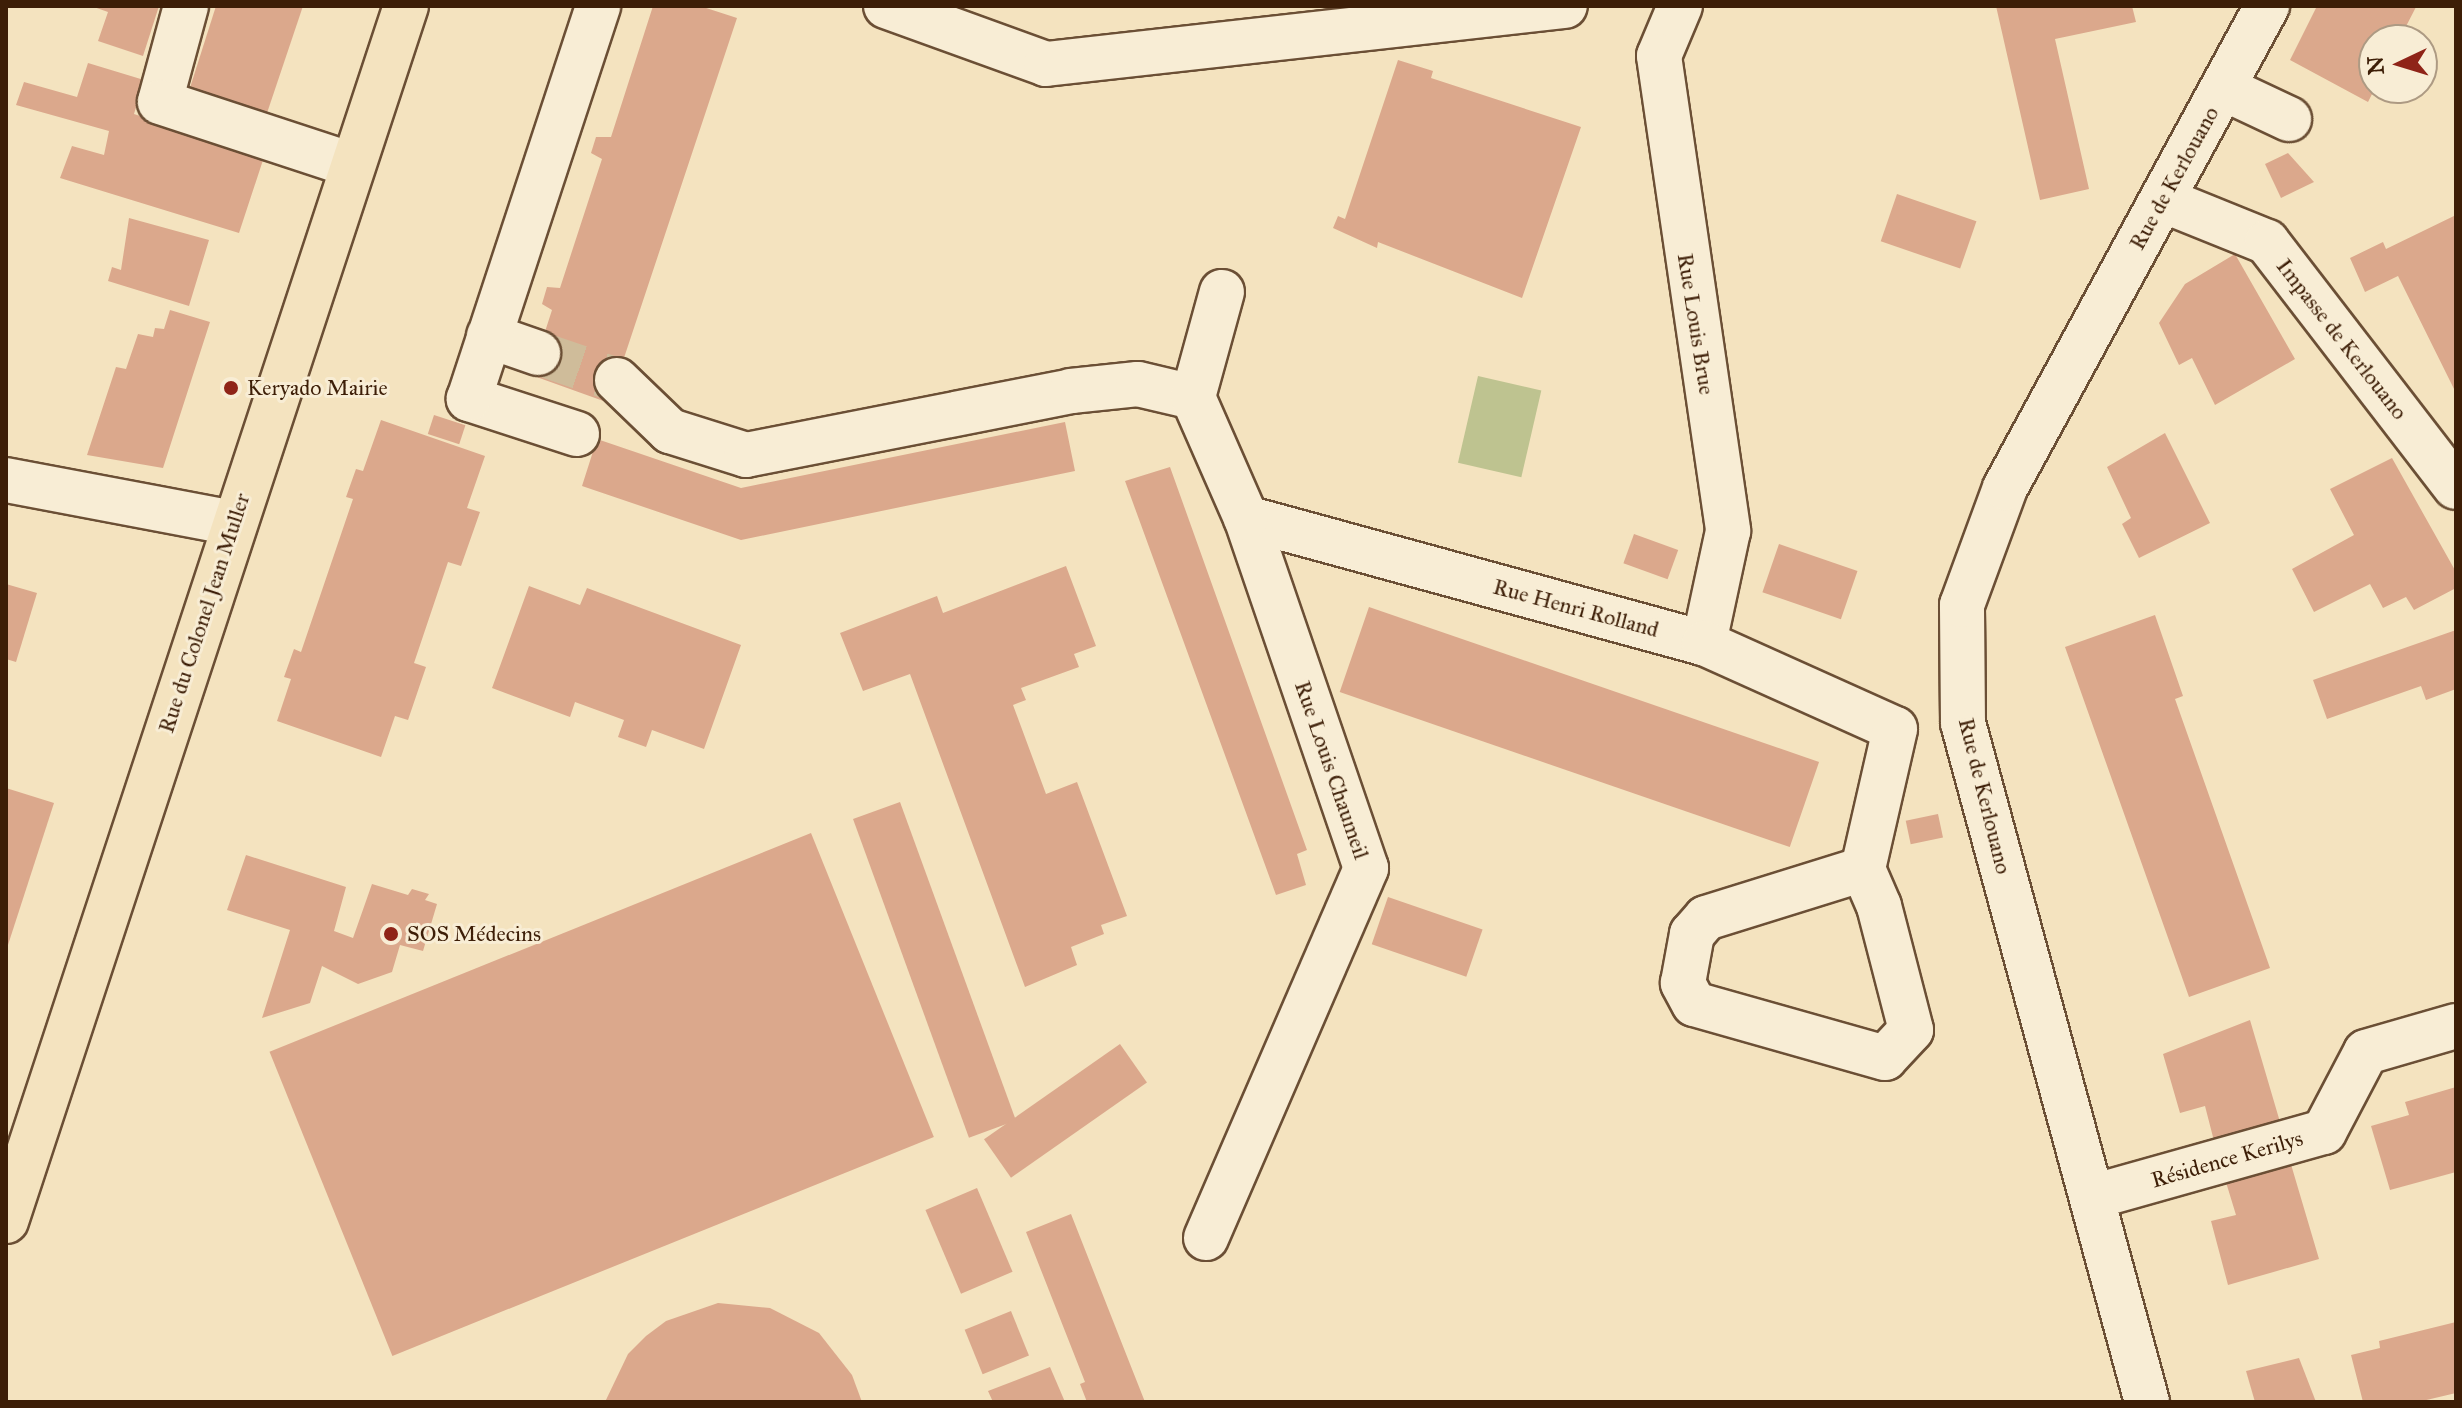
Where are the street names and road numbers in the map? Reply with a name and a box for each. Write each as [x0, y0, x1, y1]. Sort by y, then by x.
street label: Rue de Kerlouano [2124, 102, 2224, 254]
street label: Rue Louis Brue [1672, 251, 1720, 397]
street label: Impasse de Kerlouano [2271, 253, 2413, 425]
street label: Rue du Colonel Jean Muller [153, 490, 255, 736]
street label: Rue Henri Rolland [1490, 573, 1662, 643]
street label: Rue Louis Chaumeil [1289, 677, 1375, 863]
street label: Rue de Kerlouano [1953, 715, 2017, 877]
street label: Résidence Kerilys [2148, 1125, 2306, 1193]

